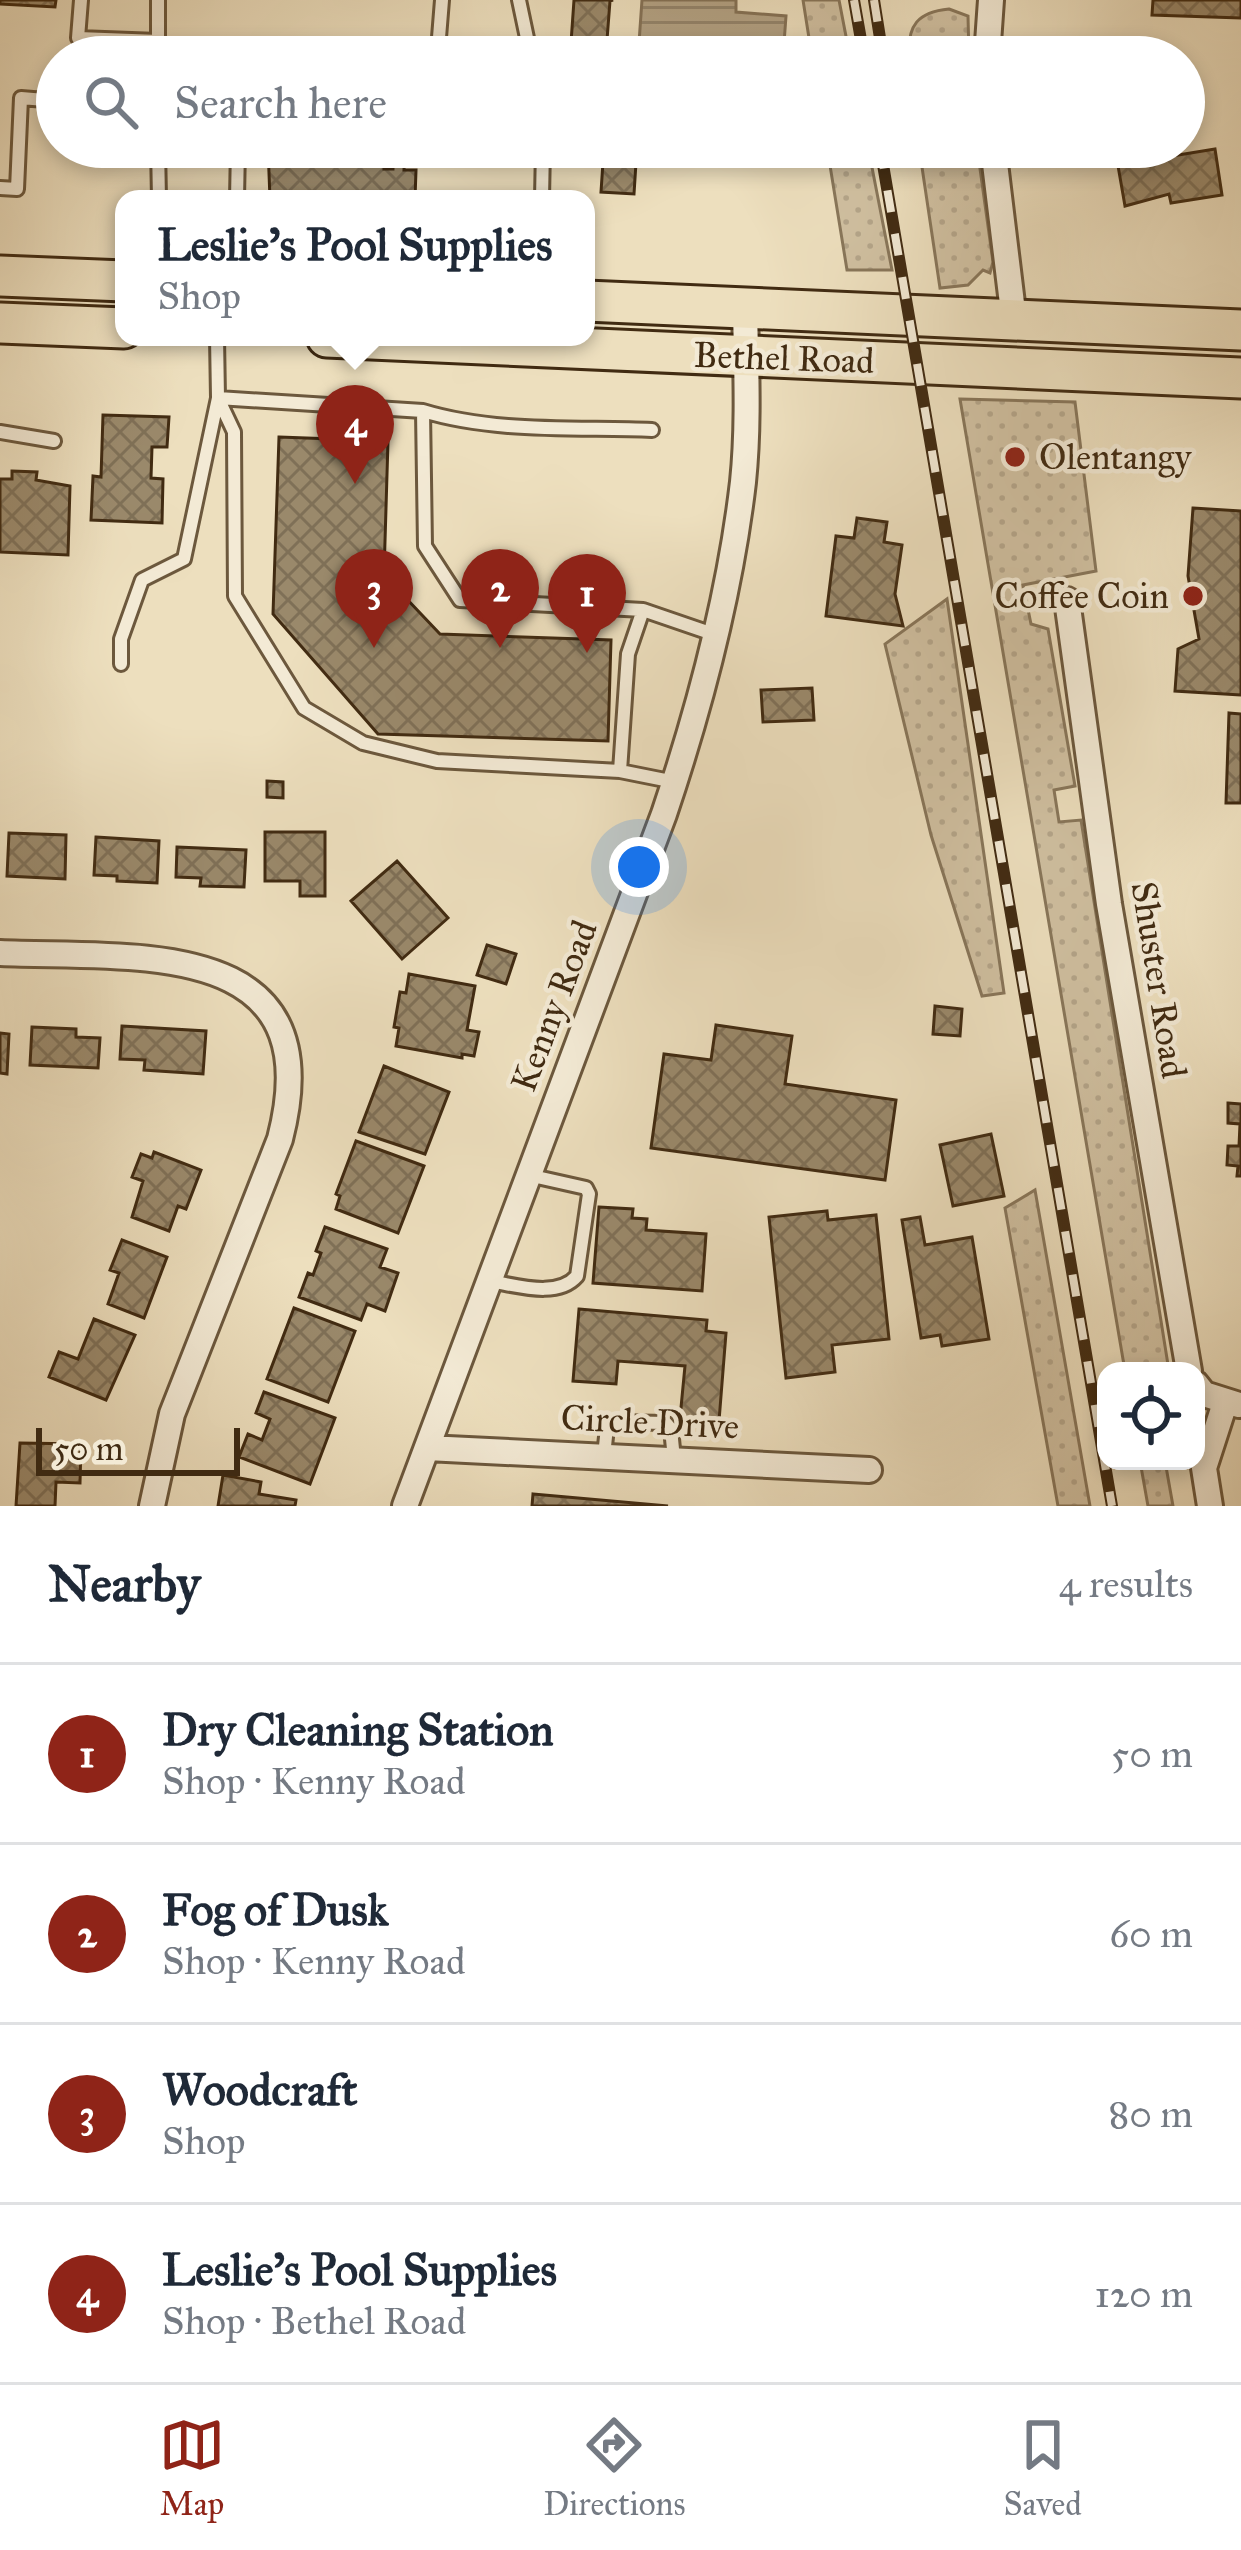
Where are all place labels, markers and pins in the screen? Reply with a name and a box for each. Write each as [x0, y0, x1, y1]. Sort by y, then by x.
pin: 4 [316, 385, 394, 484]
place label: Olentangy [1039, 435, 1193, 479]
marker: Olentangy [1002, 444, 1028, 470]
pin: 3 [335, 549, 413, 648]
pin: 2 [461, 549, 539, 648]
pin: 1 [548, 554, 626, 653]
place label: Coffee Coin [994, 574, 1169, 618]
marker: Coffee Coin [1180, 583, 1206, 609]

